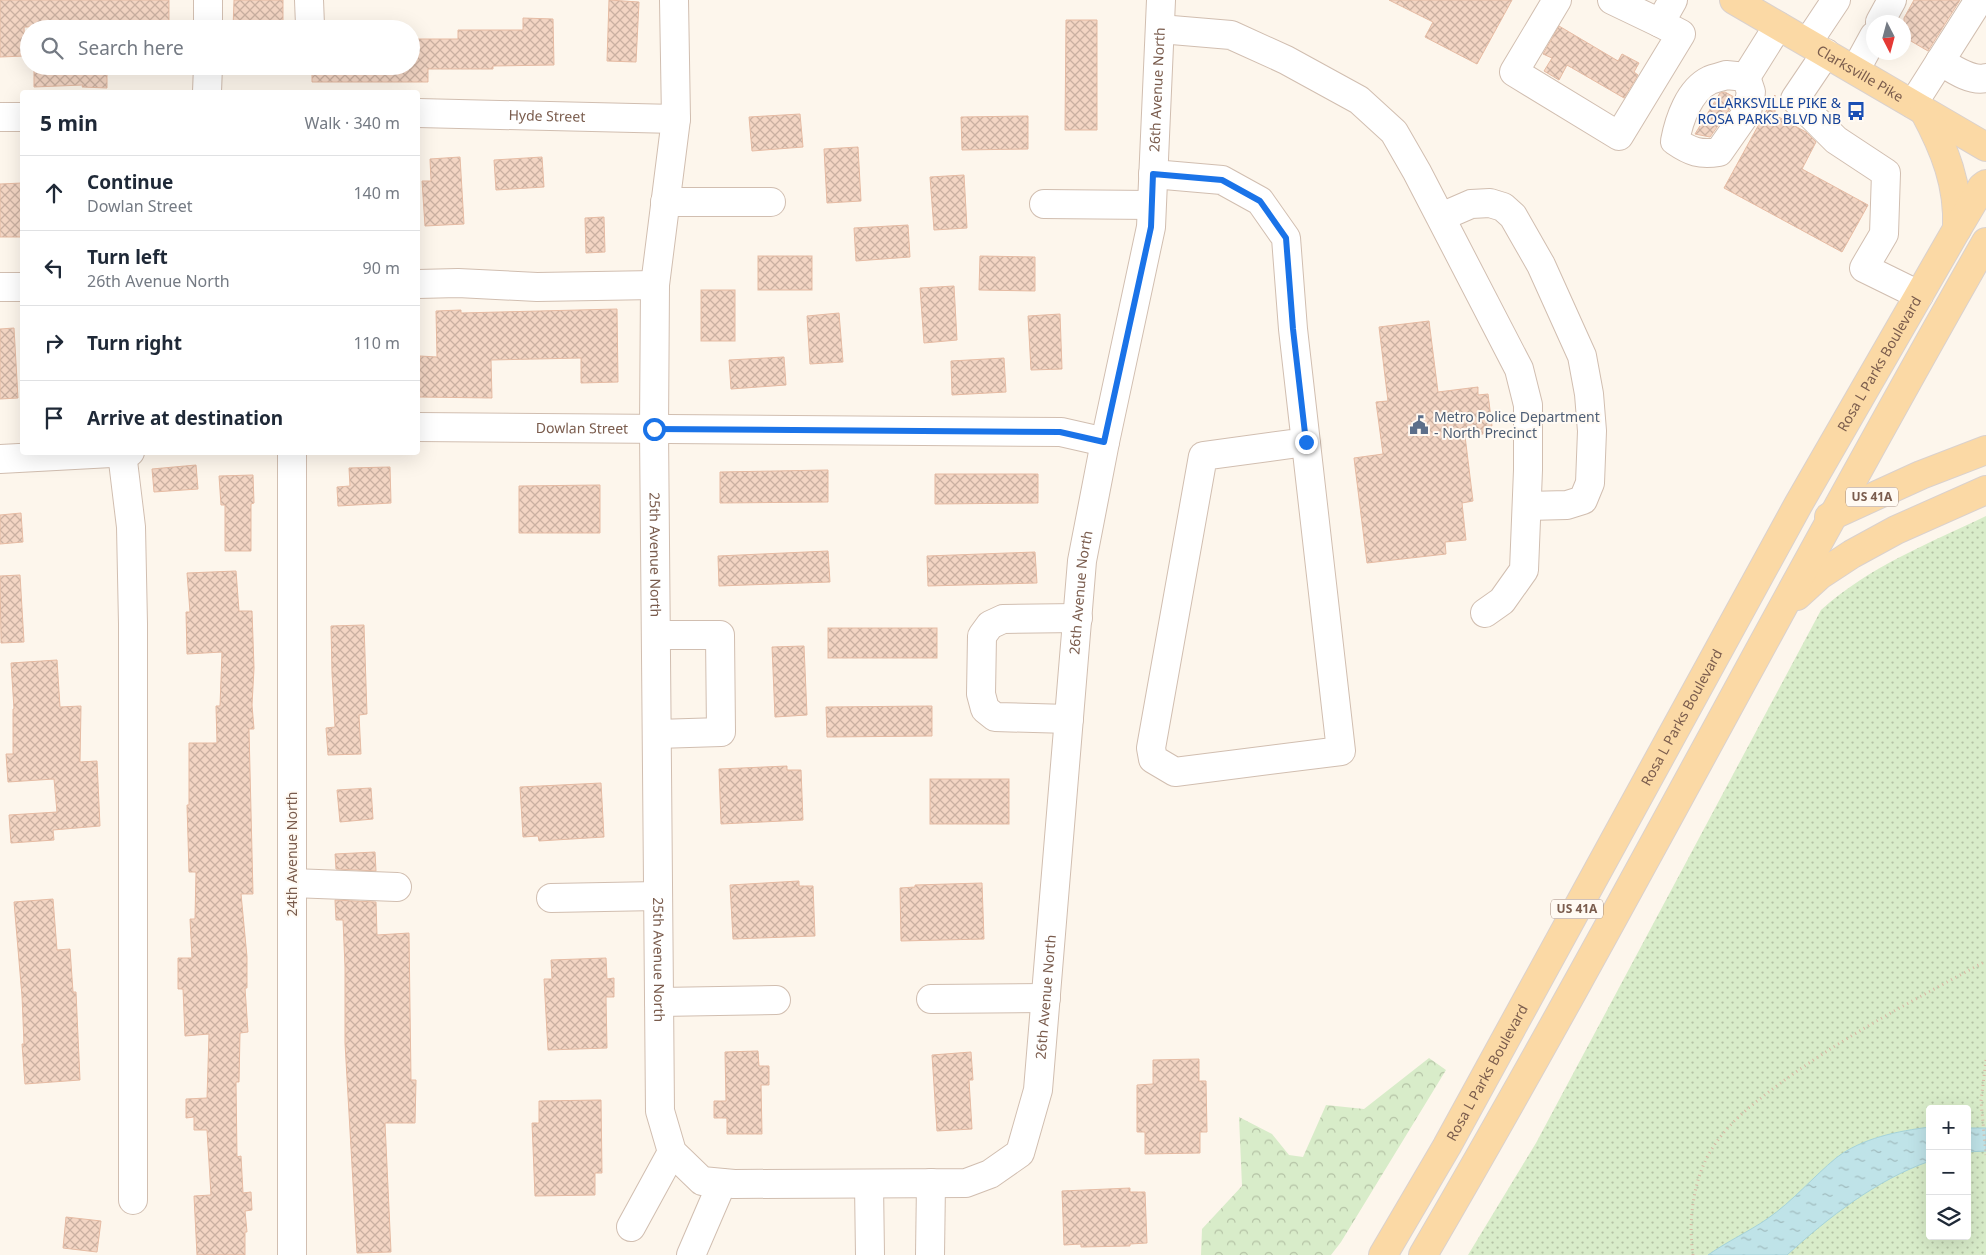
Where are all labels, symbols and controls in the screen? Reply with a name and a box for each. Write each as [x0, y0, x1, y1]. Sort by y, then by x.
north arrow [1866, 15, 1911, 60]
search box [20, 20, 420, 75]
street label: 26th Avenue North [1144, 27, 1169, 153]
icon: search [38, 34, 66, 62]
text: Search here [78, 35, 184, 61]
street label: Clarksville Pike [1814, 40, 1907, 106]
place label: CLARKSVILLE PIKE & ROSA PARKS BLVD NB [1698, 93, 1842, 128]
bus stop icon: CLARKSVILLE PIKE & ROSA PARKS BLVD NB [1845, 100, 1867, 122]
street label: Hyde Street [508, 105, 586, 126]
text: 5 min [40, 109, 98, 137]
text: Walk · 340 m [305, 112, 400, 134]
text: Continue [87, 169, 173, 195]
icon: ahead [40, 179, 68, 207]
text: 140 m [353, 182, 400, 204]
text: Dowlan Street [87, 195, 192, 217]
text: Turn left [87, 244, 168, 270]
icon: left [40, 254, 68, 282]
text: 90 m [363, 257, 400, 279]
text: 26th Avenue North [87, 270, 230, 292]
street label: Rosa L Parks Boulevard [1832, 293, 1925, 435]
icon: right [40, 329, 68, 357]
text: Turn right [87, 330, 182, 356]
text: 110 m [353, 332, 400, 354]
icon: arrive [40, 404, 68, 432]
text: Arrive at destination [87, 405, 283, 431]
place label: Metro Police Department - North Precinct [1434, 407, 1600, 442]
public building icon: Metro Police Department - North Precinct [1408, 414, 1430, 436]
street label: Dowlan Street [536, 418, 628, 438]
route start [643, 418, 666, 441]
route end [1295, 431, 1318, 454]
road number: US 41A [1846, 488, 1898, 507]
street label: 25th Avenue North [646, 492, 666, 617]
street label: 26th Avenue North [1064, 529, 1097, 655]
street label: Rosa L Parks Boulevard [1636, 646, 1726, 789]
street label: 24th Avenue North [282, 792, 301, 916]
street label: 25th Avenue North [649, 897, 669, 1022]
road number: US 41A [1551, 900, 1603, 919]
street label: 26th Avenue North [1031, 934, 1060, 1060]
street label: Rosa L Parks Boulevard [1442, 1001, 1532, 1144]
map controls [1926, 1105, 1971, 1240]
button: + [1926, 1105, 1971, 1150]
button: − [1926, 1150, 1971, 1195]
button: layers [1926, 1195, 1971, 1240]

